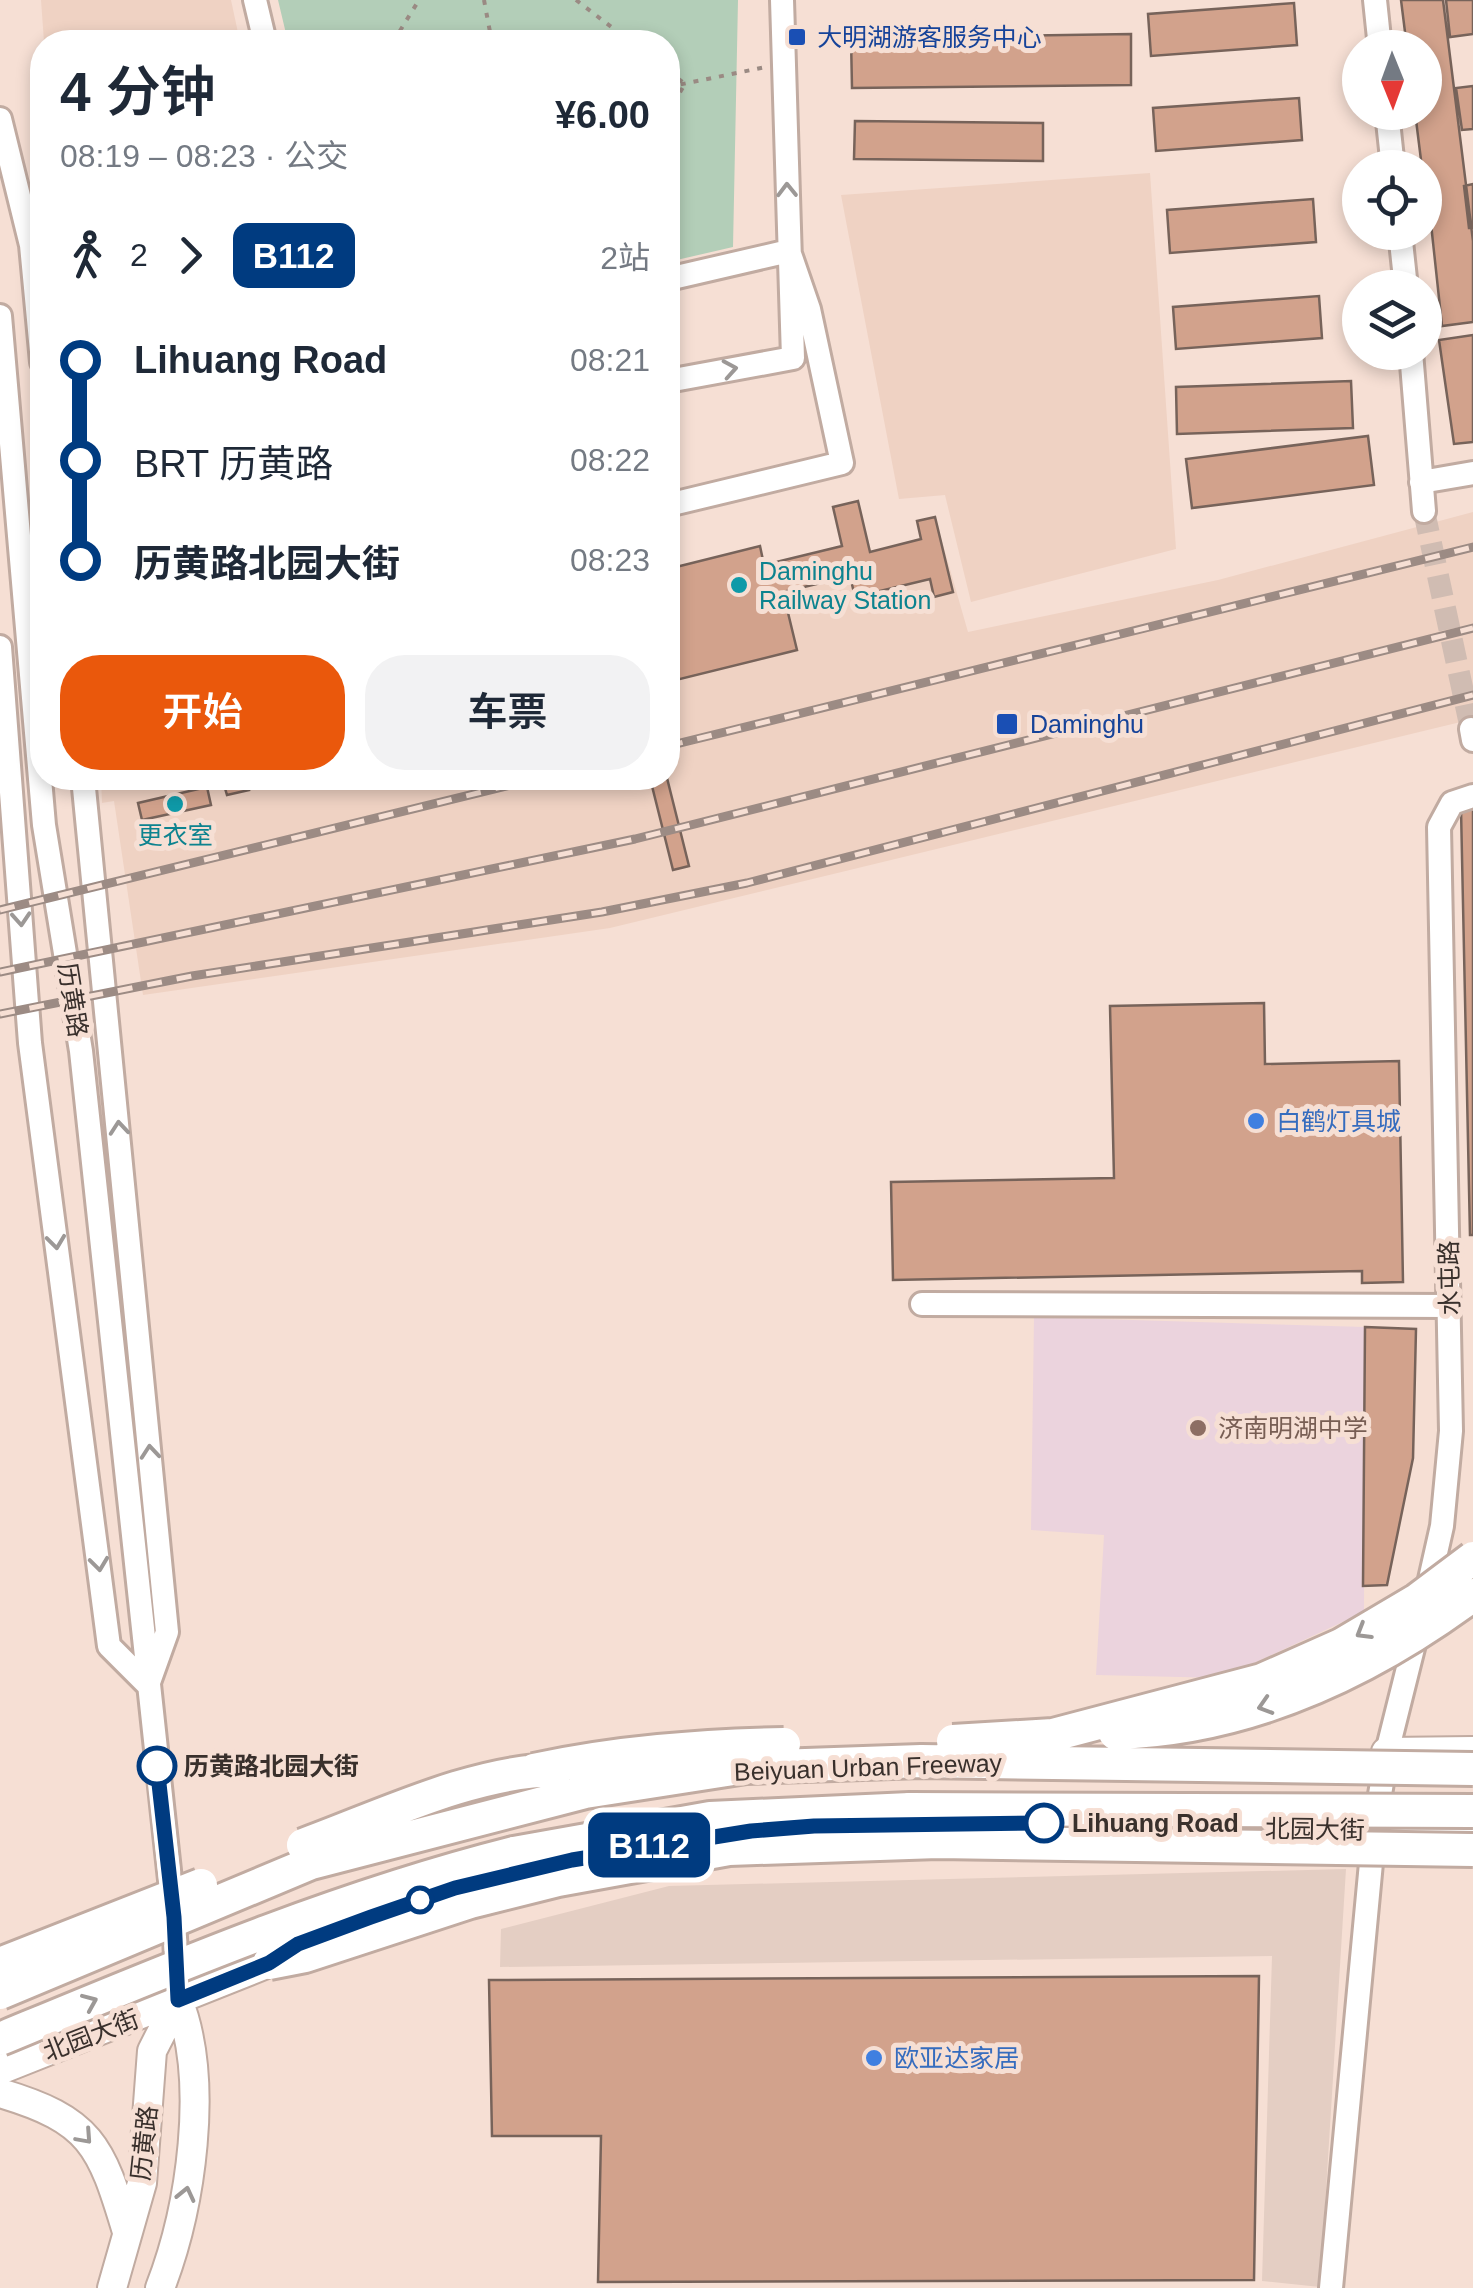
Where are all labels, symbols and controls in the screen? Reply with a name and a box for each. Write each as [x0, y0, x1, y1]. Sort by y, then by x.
place label: 大明湖游客服务中心 [817, 23, 1042, 51]
marker: 大明湖游客服务中心 [786, 26, 808, 48]
north arrow [1342, 30, 1442, 130]
map controls [1342, 30, 1442, 370]
text: 4 分钟 [60, 61, 216, 123]
text: ¥6.00 [555, 94, 650, 136]
text: 08:19 – 08:23 · 公交 [60, 138, 348, 174]
button: locate [1342, 150, 1442, 250]
one-way arrow [776, 182, 798, 198]
icon: walk [60, 228, 115, 283]
icon: forward [163, 228, 218, 283]
text: B112 [253, 236, 335, 275]
text: 2 [130, 237, 148, 273]
text: 2站 [600, 240, 650, 276]
button: layers [1342, 270, 1442, 370]
text: Lihuang Road [134, 339, 387, 381]
text: 08:21 [570, 342, 650, 378]
one-way arrow [722, 359, 738, 380]
text: 08:22 [570, 442, 650, 478]
text: BRT 历黄路 [134, 443, 333, 485]
text: 08:23 [570, 542, 650, 578]
text: 历黄路北园大街 [134, 543, 400, 585]
place label: Daminghu Railway Station [759, 557, 931, 614]
marker: Daminghu Railway Station [728, 574, 750, 596]
button: 开始 [60, 655, 345, 770]
button: 车票 [365, 655, 650, 770]
place label: Daminghu [1030, 710, 1144, 738]
marker: Daminghu [994, 711, 1020, 737]
marker: 更衣室 [164, 793, 186, 815]
place label: 更衣室 [137, 821, 213, 849]
one-way arrow [10, 912, 31, 928]
street label: 历黄路 [53, 961, 93, 1039]
place label: 白鹤灯具城 [1276, 1107, 1401, 1135]
marker: 白鹤灯具城 [1245, 1110, 1267, 1132]
one-way arrow [109, 1120, 130, 1136]
one-way arrow [45, 1234, 66, 1250]
street label: 水屯路 [1434, 1240, 1464, 1316]
place label: 济南明湖中学 [1218, 1414, 1368, 1442]
marker: 济南明湖中学 [1187, 1417, 1209, 1439]
one-way arrow [140, 1443, 161, 1459]
one-way arrow [87, 1556, 108, 1573]
one-way arrow [1356, 1620, 1374, 1639]
one-way arrow [1257, 1694, 1274, 1715]
marker: 历黄路北园大街 [138, 1747, 176, 1785]
street label: Beiyuan Urban Freeway [733, 1748, 1003, 1786]
place label: 历黄路北园大街 [184, 1752, 359, 1780]
marker: Lihuang Road [1025, 1804, 1063, 1842]
place label: Lihuang Road [1072, 1809, 1239, 1837]
line badge: B112 [579, 1812, 719, 1878]
street label: 北园大街 [1265, 1814, 1365, 1844]
text: B112 [608, 1826, 690, 1865]
unlabelled marker [407, 1887, 433, 1913]
one-way arrow [80, 1994, 98, 2014]
street label: 北园大街 [39, 2004, 143, 2066]
place label: 欧亚达家居 [894, 2044, 1019, 2072]
marker: 欧亚达家居 [863, 2047, 885, 2069]
street label: 历黄路 [126, 2104, 162, 2182]
one-way arrow [73, 2125, 91, 2144]
one-way arrow [174, 2186, 195, 2203]

